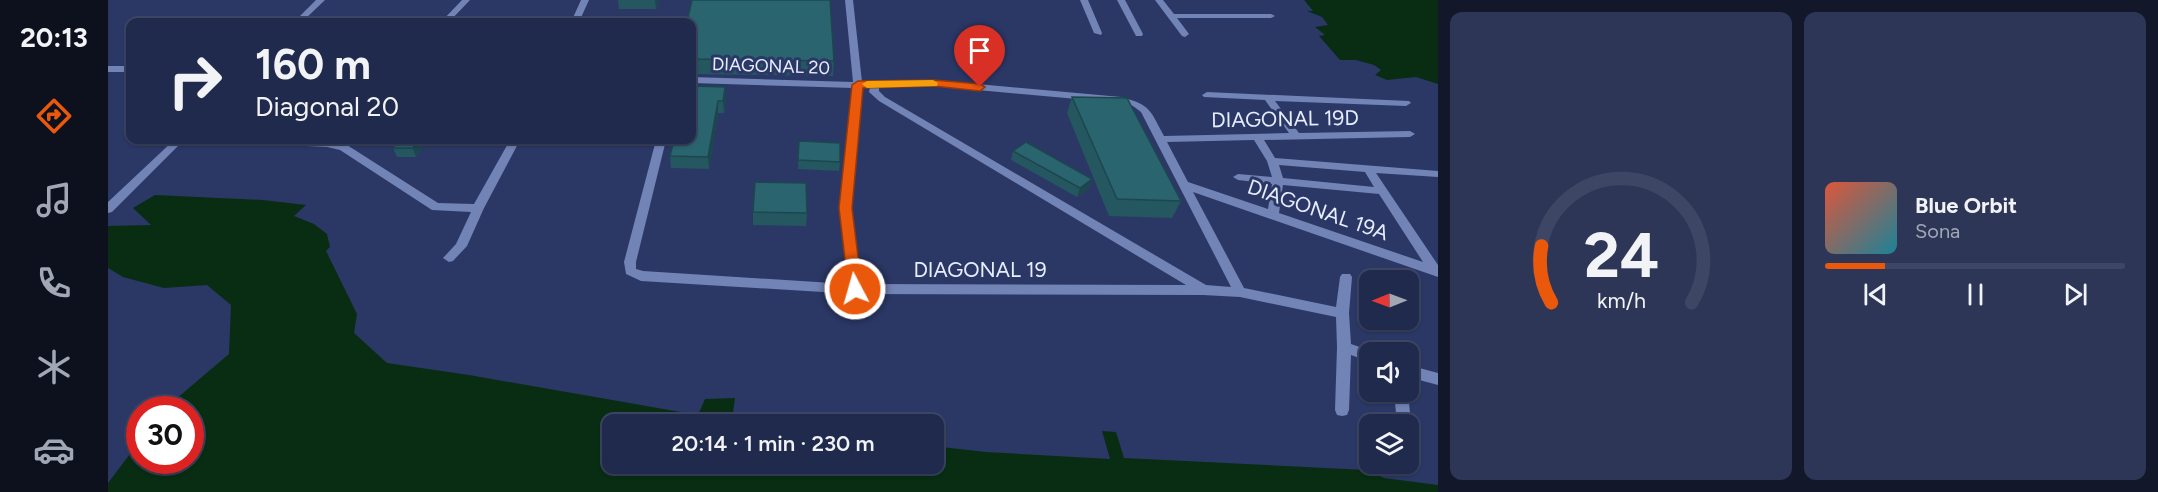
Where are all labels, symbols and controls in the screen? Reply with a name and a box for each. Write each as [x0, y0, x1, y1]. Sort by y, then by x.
text: 20:13 [20, 21, 88, 54]
pin [954, 25, 1005, 87]
icon: arrive [963, 34, 996, 67]
text: 160 m [255, 39, 371, 90]
icon: right [156, 42, 234, 120]
street label: DIAGONAL 20 [712, 53, 830, 79]
text: Diagonal 20 [255, 90, 399, 123]
icon: directions [33, 95, 75, 137]
street label: DIAGONAL 19D [1211, 105, 1359, 132]
street label: DIAGONAL 19A [1244, 174, 1392, 245]
icon: music [33, 179, 75, 221]
text: Blue Orbit [1915, 192, 2017, 219]
text: 24 [1583, 218, 1659, 293]
text: Sona [1915, 219, 1960, 243]
position arrow [823, 257, 887, 321]
street label: DIAGONAL 19 [913, 257, 1047, 282]
icon: phone [33, 262, 75, 304]
north arrow [1359, 270, 1419, 330]
map controls [1359, 270, 1419, 474]
icon: previous [1859, 278, 1892, 311]
icon: pause [1959, 278, 1992, 311]
icon: next [2059, 278, 2092, 311]
text: km/h [1597, 288, 1645, 313]
button: sound [1359, 342, 1419, 402]
icon: climate [33, 346, 75, 388]
speed limit sign: 30 [126, 396, 204, 474]
button: layers [1359, 414, 1419, 474]
icon: car [33, 429, 75, 471]
text: 20:14 · 1 min · 230 m [671, 430, 875, 457]

